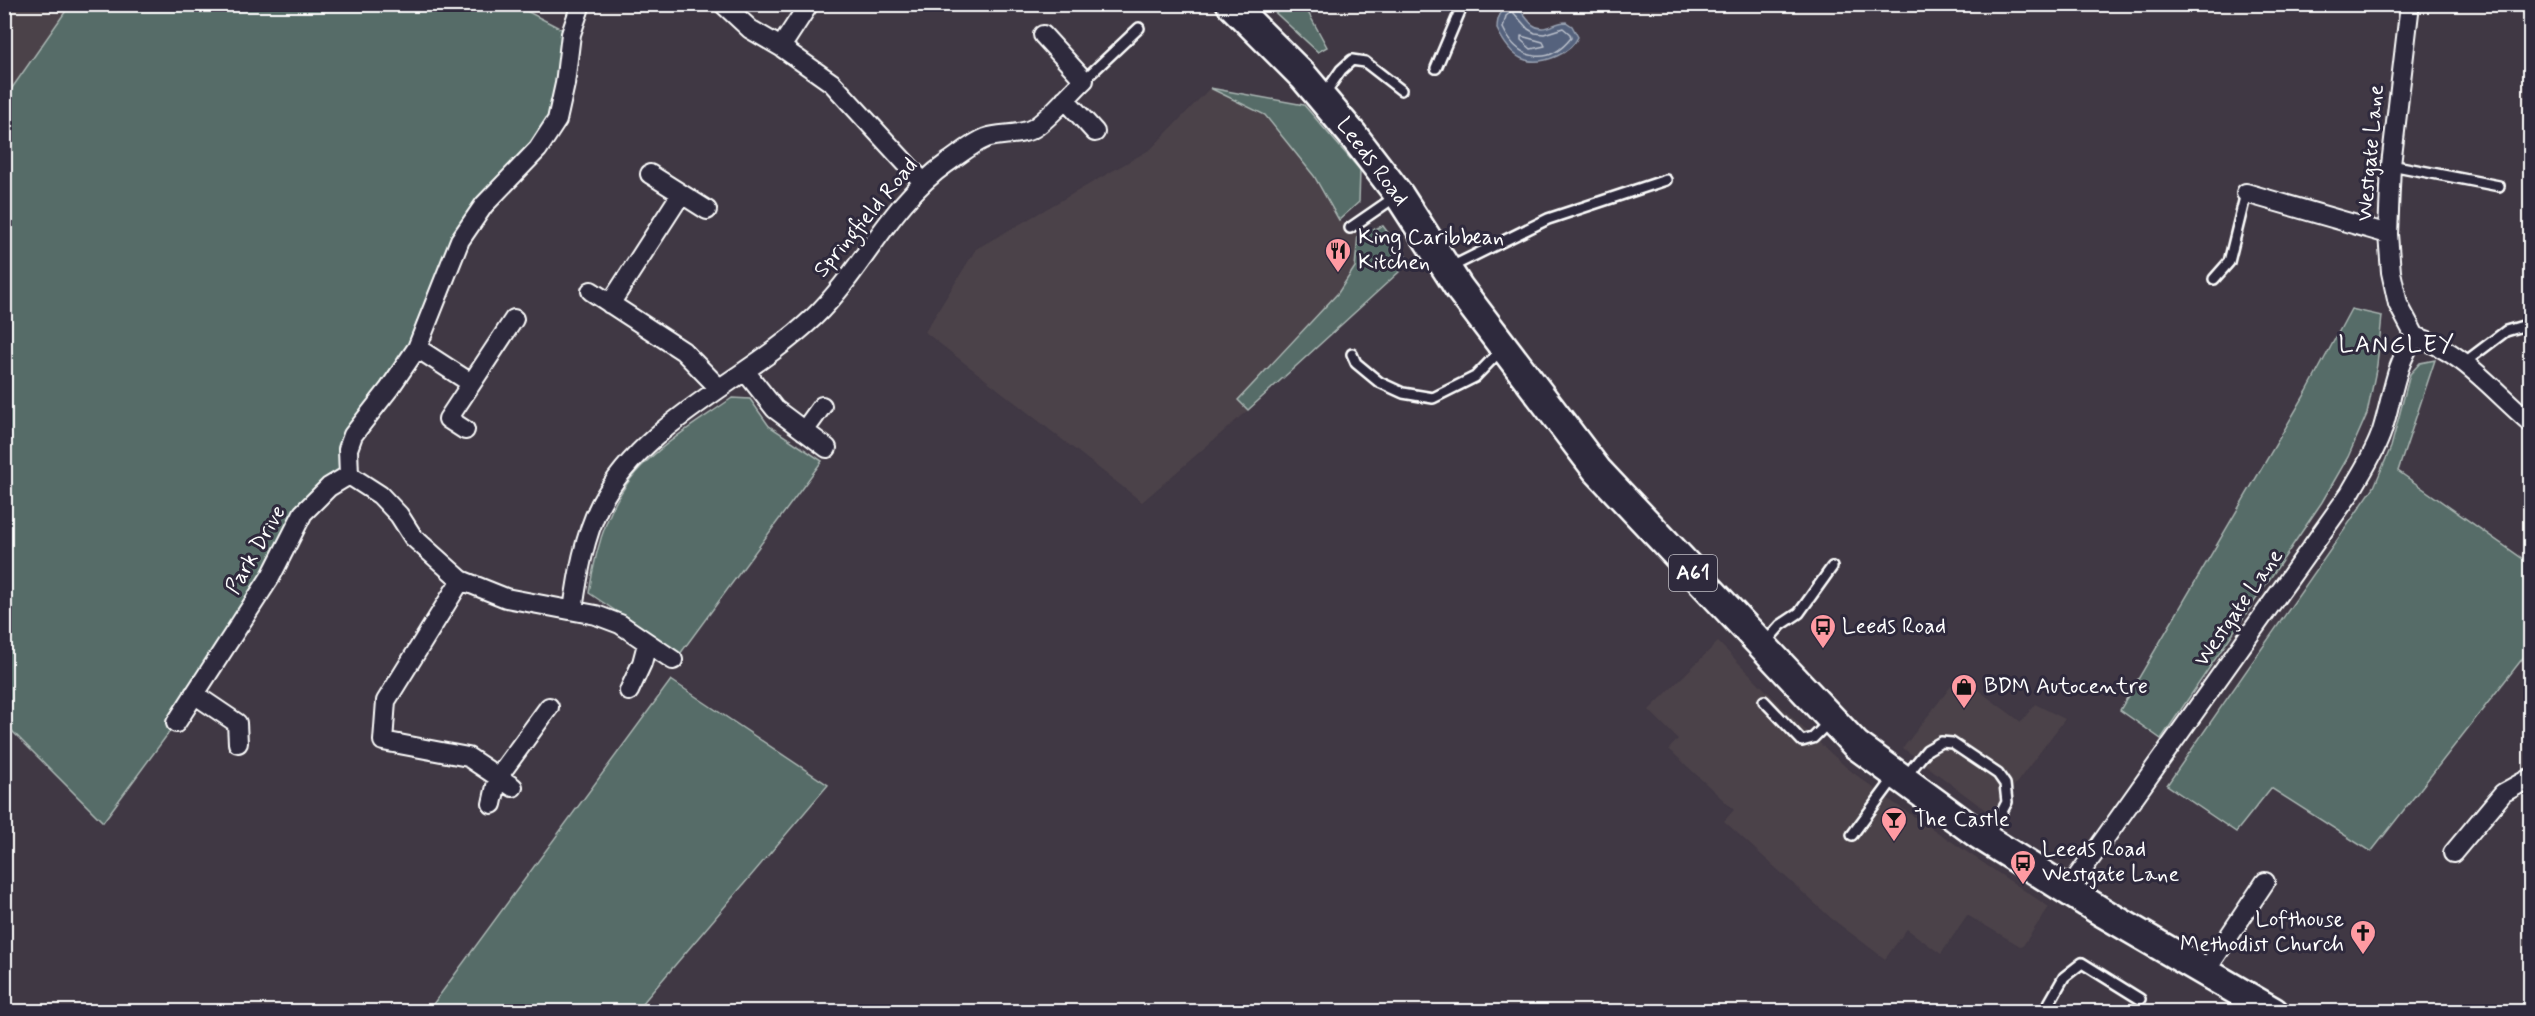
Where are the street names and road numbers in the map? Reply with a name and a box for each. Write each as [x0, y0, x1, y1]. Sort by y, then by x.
street label: Westgate Lane [2351, 83, 2392, 223]
street label: Leeds Road [1330, 112, 1414, 212]
street label: Springfield Road [808, 152, 927, 286]
street label: Park Drive [219, 501, 293, 599]
street label: Westgate Lane [2188, 544, 2291, 673]
road number: A61 [1669, 555, 1717, 591]

